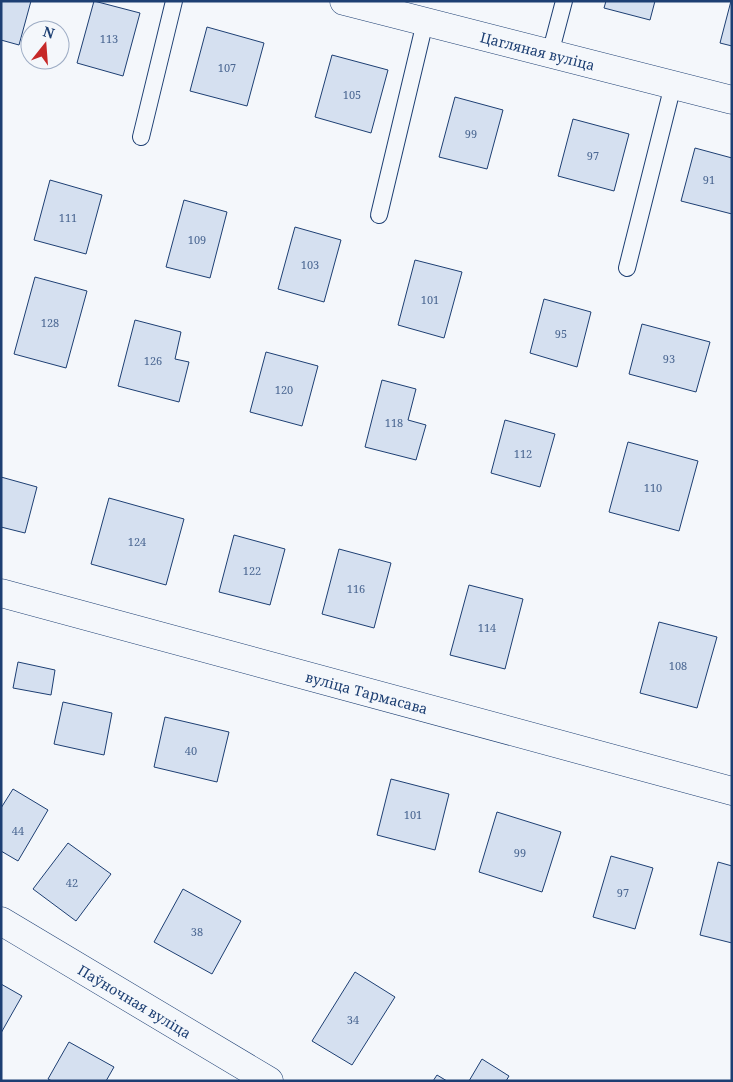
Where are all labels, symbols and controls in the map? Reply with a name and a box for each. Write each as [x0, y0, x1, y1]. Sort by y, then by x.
north arrow [20, 20, 70, 70]
text: N [41, 21, 57, 43]
street label: Цагляная вуліца [478, 27, 597, 74]
house number: 113 [100, 31, 118, 46]
house number: 107 [218, 60, 236, 75]
house number: 105 [343, 87, 361, 102]
house number: 99 [465, 126, 477, 141]
house number: 97 [587, 148, 599, 163]
house number: 91 [703, 172, 715, 187]
house number: 111 [59, 210, 77, 225]
house number: 109 [188, 232, 206, 247]
house number: 103 [301, 257, 319, 272]
house number: 101 [421, 292, 439, 307]
house number: 128 [41, 315, 59, 330]
house number: 95 [555, 326, 567, 341]
house number: 93 [663, 351, 675, 366]
house number: 126 [144, 353, 162, 368]
house number: 120 [275, 382, 293, 397]
house number: 118 [385, 415, 403, 430]
house number: 112 [514, 446, 532, 461]
house number: 110 [644, 480, 662, 495]
house number: 124 [128, 534, 146, 549]
house number: 122 [243, 563, 261, 578]
house number: 116 [347, 581, 365, 596]
house number: 114 [478, 620, 496, 635]
house number: 108 [669, 658, 687, 673]
street label: вуліца Тармасава [304, 666, 430, 718]
house number: 40 [185, 743, 197, 758]
house number: 101 [404, 807, 422, 822]
house number: 44 [12, 823, 24, 838]
house number: 99 [514, 845, 526, 860]
house number: 42 [66, 875, 78, 890]
house number: 97 [617, 885, 629, 900]
house number: 38 [191, 924, 203, 939]
street label: Паўночная вуліца [75, 960, 195, 1042]
house number: 34 [347, 1012, 359, 1027]

